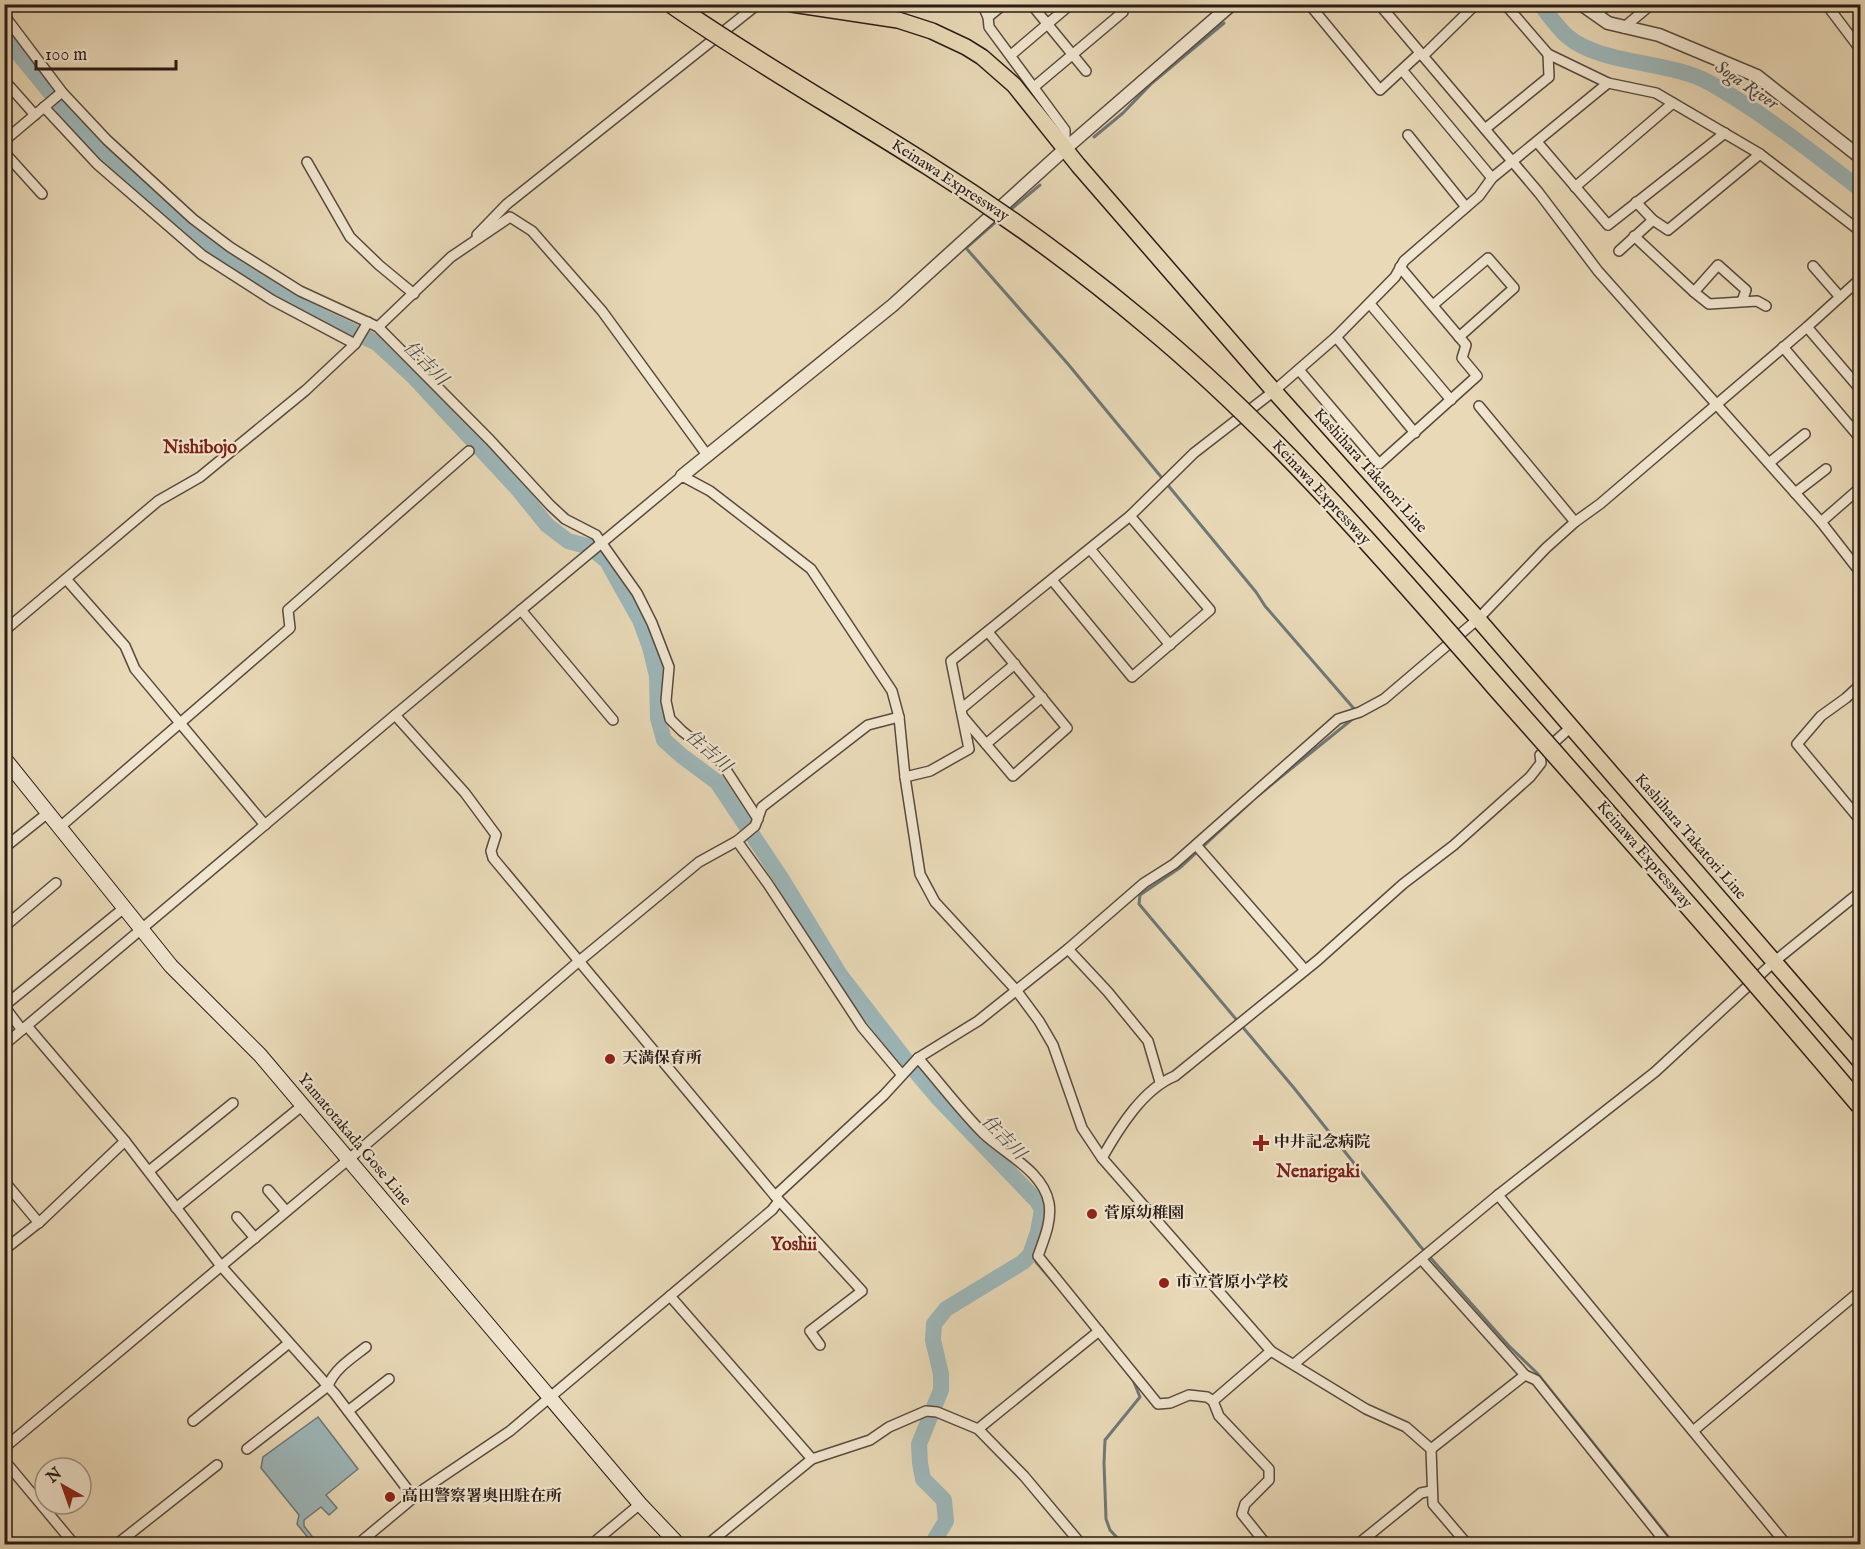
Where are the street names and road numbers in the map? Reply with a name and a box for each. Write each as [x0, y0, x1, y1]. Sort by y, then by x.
street label: Keinawa Expressway [887, 135, 1013, 227]
street label: Kashihara Takatori Line [1309, 405, 1431, 537]
street label: Keinawa Expressway [1267, 436, 1375, 550]
street label: Kashihara Takatori Line [1630, 770, 1750, 904]
street label: Keinawa Expressway [1592, 797, 1696, 913]
street label: Yamatotakada Gose Line [293, 1070, 415, 1210]

